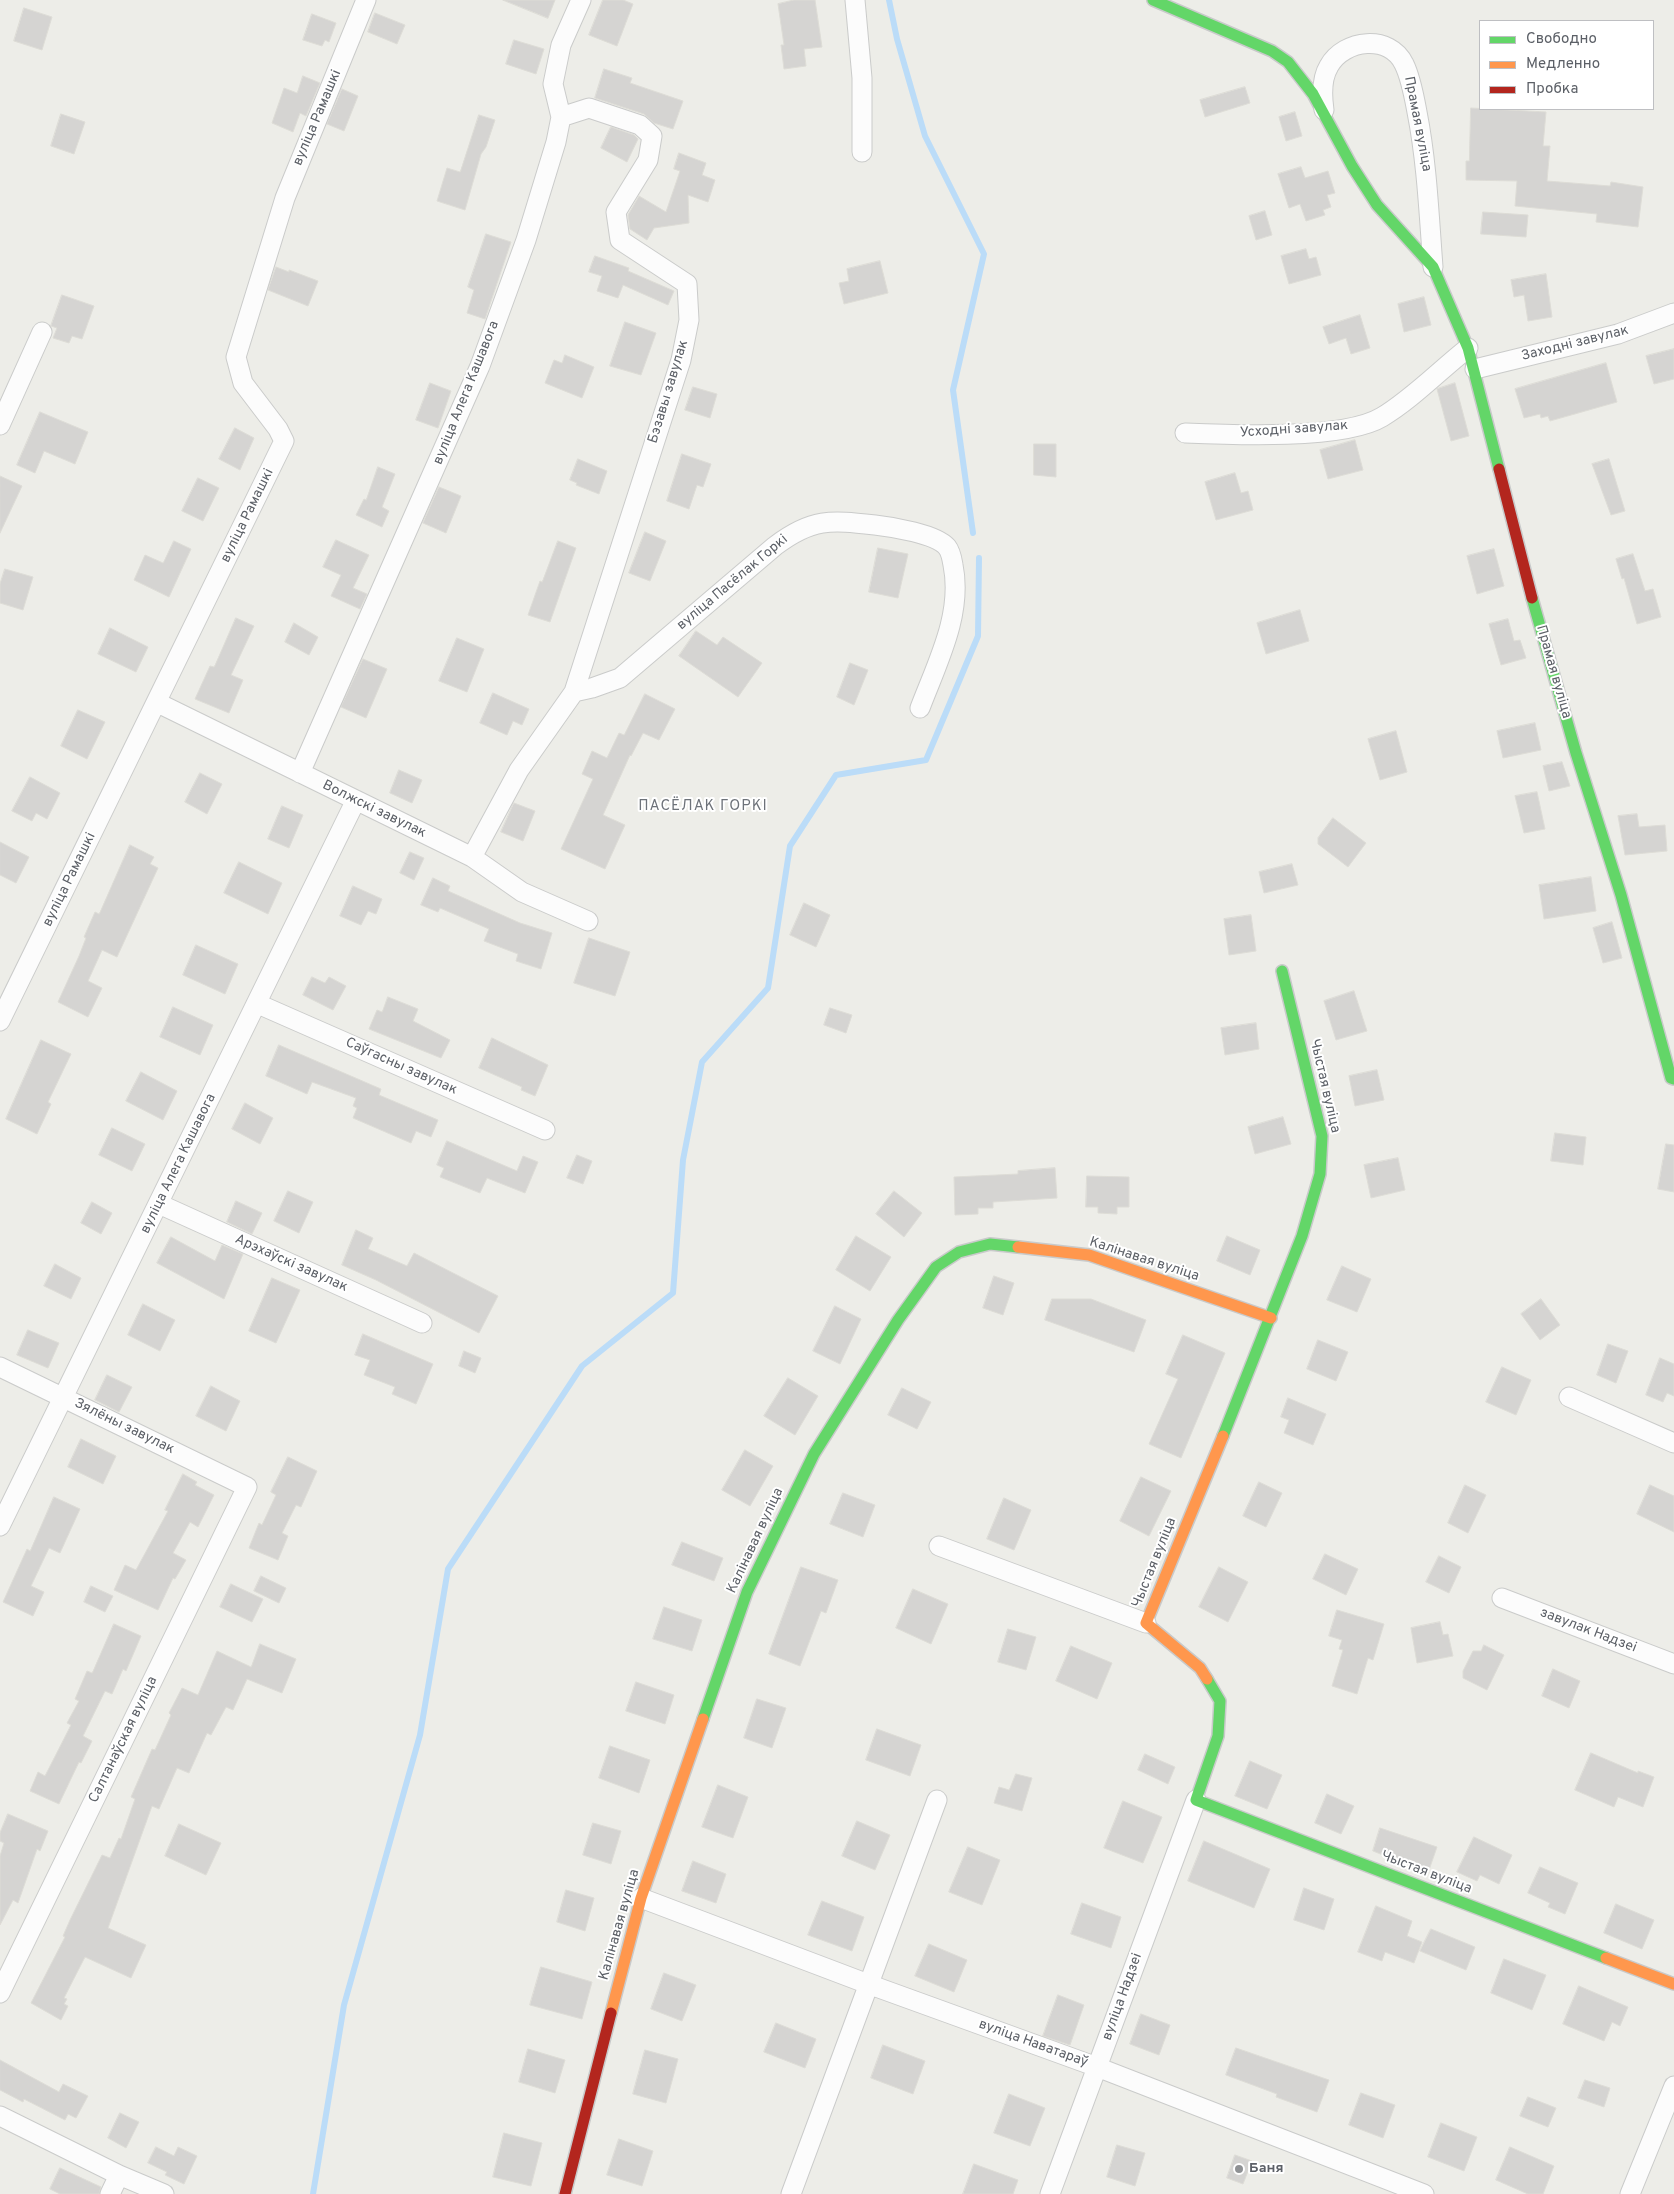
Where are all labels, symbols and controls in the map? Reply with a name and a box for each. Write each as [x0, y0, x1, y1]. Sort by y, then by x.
legend [1479, 20, 1654, 110]
text: Свободно [1526, 30, 1597, 49]
text: Медленно [1526, 55, 1600, 74]
street label: вуліца Рамашкі [290, 68, 346, 168]
street label: Прамая вуліца [1400, 75, 1434, 173]
text: Пробка [1526, 80, 1578, 99]
street label: вуліца Алега Кашавога [430, 319, 504, 467]
street label: Заходні завулак [1520, 323, 1630, 365]
street label: Бэзавы завулак [645, 338, 693, 446]
street label: Усходні завулак [1239, 418, 1349, 442]
street label: вуліца Рамашкі [218, 466, 278, 566]
street label: вуліца Пасёлак Горкі [674, 532, 792, 634]
street label: Прамая вуліца [1532, 623, 1574, 721]
street label: Волжскі завулак [319, 778, 429, 842]
district label: ПАСЁЛАК ГОРКІ [637, 798, 769, 816]
street label: вуліца Рамашкі [40, 830, 100, 930]
street label: Саўгасны завулак [343, 1035, 459, 1099]
street label: Чыстая вуліца [1305, 1037, 1343, 1135]
street label: вуліца Алега Кашавога [138, 1091, 220, 1237]
street label: Арэхаўскі завулак [232, 1232, 350, 1296]
street label: Калінавая вуліца [1087, 1234, 1201, 1286]
street label: Зялёны завулак [71, 1395, 177, 1459]
street label: Калінавая вуліца [724, 1486, 788, 1596]
street label: Чыстая вуліца [1129, 1515, 1181, 1611]
street label: завулак Надзеі [1537, 1605, 1639, 1657]
street label: Салтанаўская вуліца [86, 1674, 162, 1806]
street label: Чыстая вуліца [1378, 1848, 1474, 1898]
street label: Калінавая вуліца [596, 1868, 644, 1982]
street label: вуліца Надзеі [1099, 1951, 1147, 2043]
street label: вуліца Наватараў [976, 2016, 1090, 2072]
place label: Баня [1249, 2161, 1284, 2177]
marker: Баня [1233, 2163, 1245, 2175]

